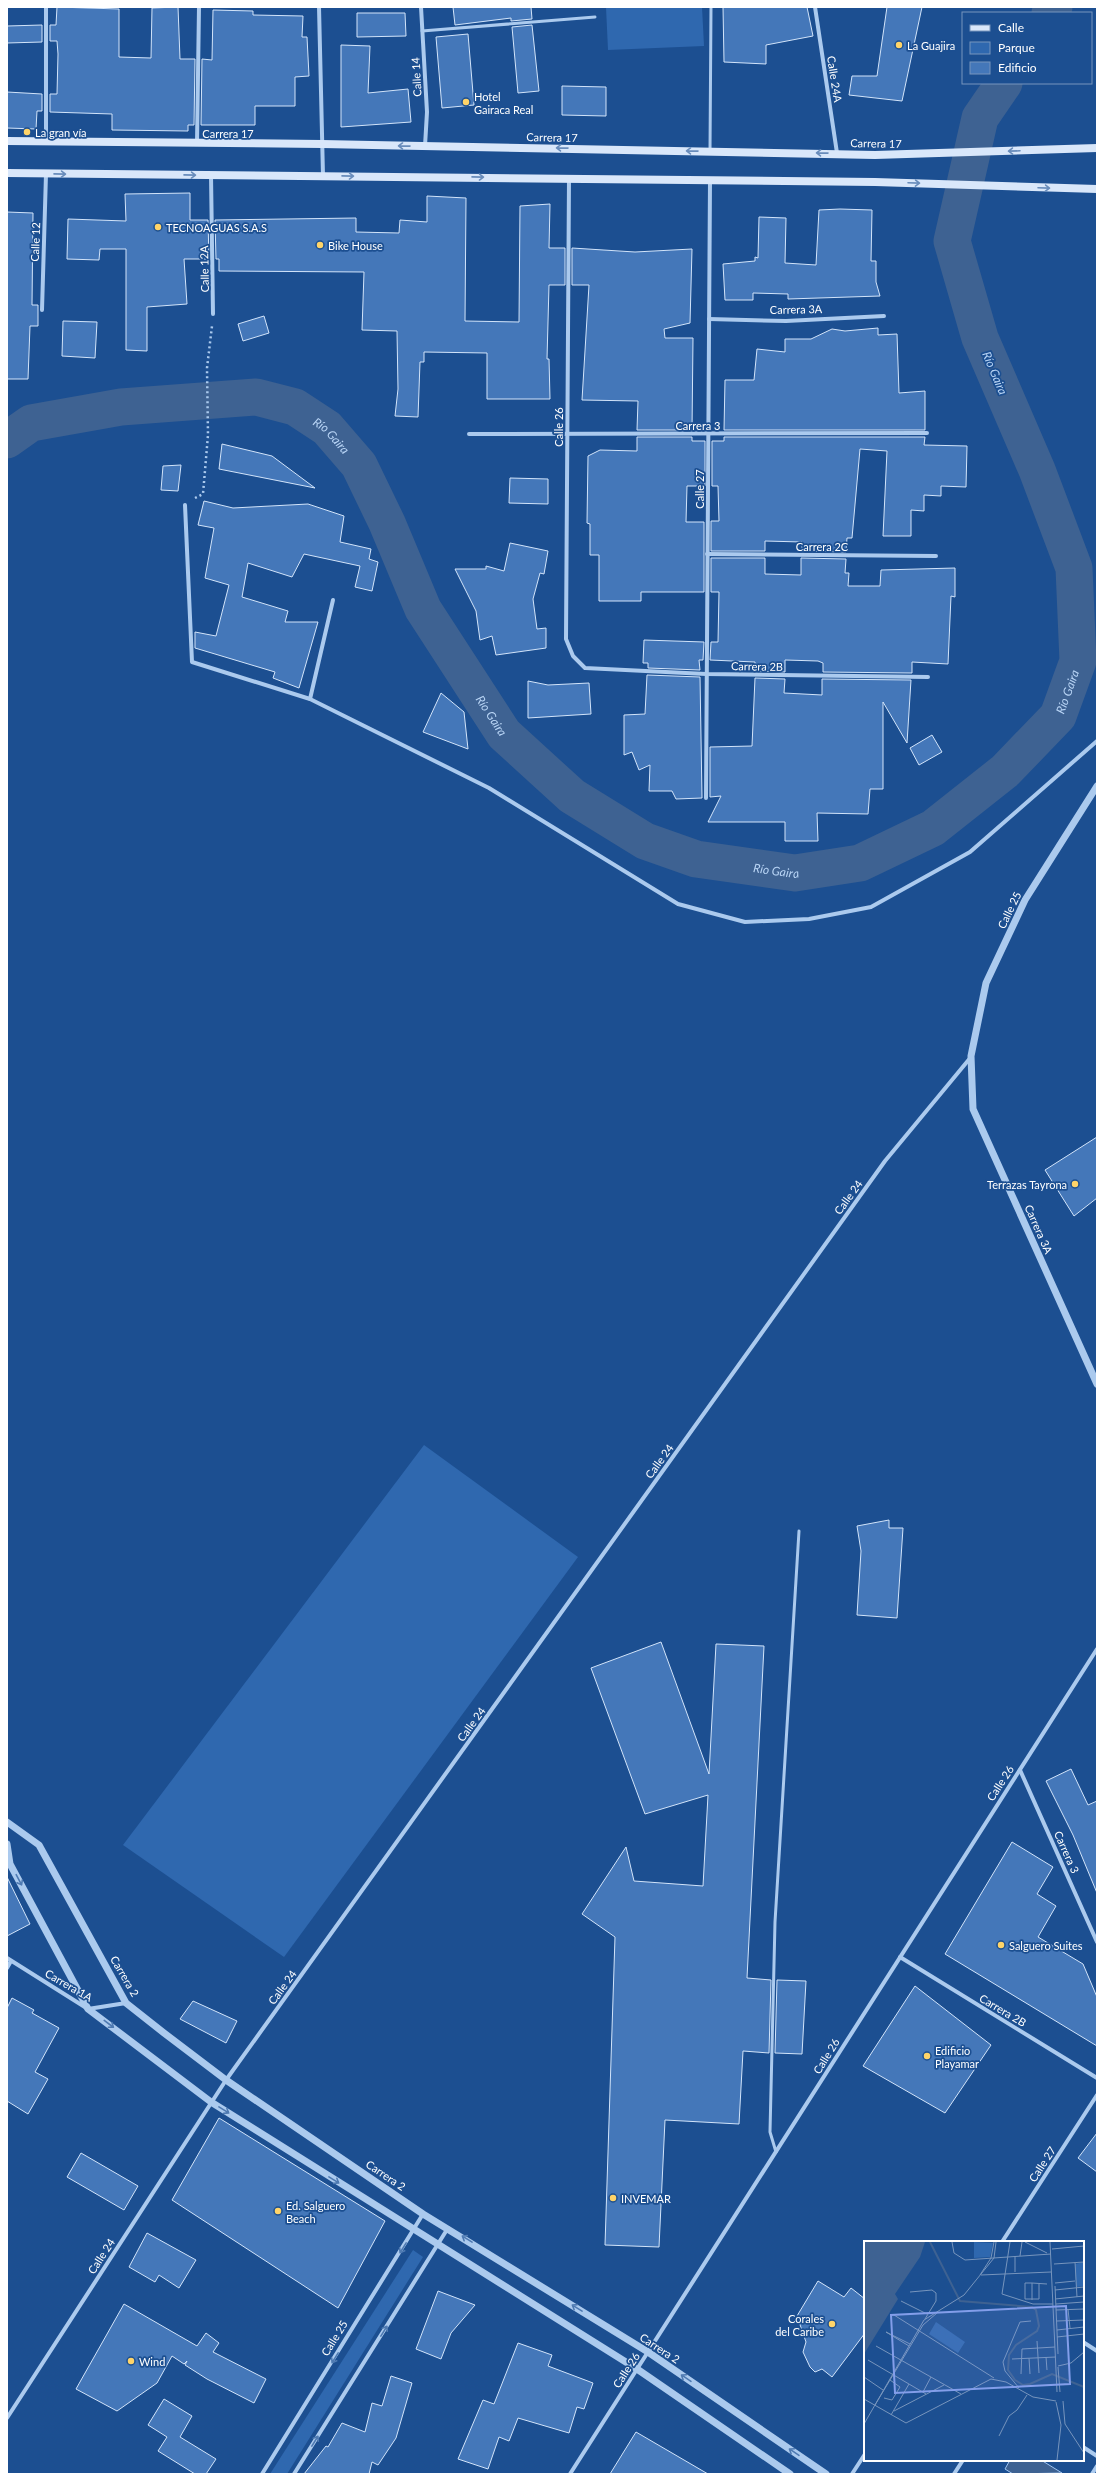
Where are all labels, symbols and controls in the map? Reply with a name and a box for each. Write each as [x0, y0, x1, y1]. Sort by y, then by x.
legend [962, 12, 1092, 84]
text: Calle [998, 20, 1024, 35]
place label: La Guajira [907, 39, 955, 52]
marker: La Guajira [894, 40, 904, 50]
text: Parque [998, 40, 1035, 55]
street label: Calle 24A [825, 55, 845, 104]
street label: Calle 14 [408, 56, 424, 97]
text: Edificio [998, 60, 1037, 75]
place label: Hotel Gairaca Real [474, 90, 533, 116]
marker: Hotel Gairaca Real [461, 97, 471, 107]
place label: La gran vía [35, 126, 87, 139]
marker: La gran vía [22, 127, 32, 137]
street label: Carrera 17 [202, 127, 254, 140]
street label: Carrera 17 [526, 130, 578, 144]
street label: Carrera 17 [850, 136, 902, 150]
one-way arrow [398, 142, 411, 150]
one-way arrow [556, 144, 569, 152]
one-way arrow [686, 147, 699, 155]
one-way arrow [1008, 147, 1021, 155]
one-way arrow [816, 149, 829, 156]
one-way arrow [53, 170, 66, 178]
one-way arrow [183, 171, 196, 179]
one-way arrow [341, 172, 354, 180]
one-way arrow [471, 174, 484, 181]
one-way arrow [907, 179, 920, 187]
one-way arrow [1037, 184, 1050, 192]
place label: TECNOAGUAS S.A.S [166, 221, 267, 234]
street label: Calle 12 [28, 222, 42, 262]
marker: TECNOAGUAS S.A.S [153, 222, 163, 232]
place label: Bike House [328, 239, 383, 252]
marker: Bike House [315, 240, 325, 250]
street label: Calle 12A [197, 245, 211, 293]
street label: Carrera 3A [770, 302, 823, 316]
water label: Río Gaira [979, 349, 1011, 397]
street label: Calle 26 [552, 407, 565, 447]
water label: Río Gaira [311, 414, 353, 456]
street label: Carrera 3 [676, 419, 721, 432]
street label: Calle 27 [693, 469, 706, 509]
street label: Carrera 2C [796, 540, 849, 553]
street label: Carrera 2B [731, 659, 783, 673]
water label: Río Gaira [1052, 668, 1082, 716]
water label: Río Gaira [473, 692, 511, 739]
water label: Río Gaira [752, 860, 800, 881]
street label: Calle 25 [995, 889, 1023, 931]
street label: Calle 24 [831, 1177, 865, 1217]
place label: Terrazas Tayrona [987, 1178, 1067, 1191]
marker: Terrazas Tayrona [1070, 1179, 1080, 1189]
street label: Carrera 3A [1022, 1202, 1056, 1256]
street label: Calle 24 [642, 1441, 676, 1481]
street label: Calle 24 [454, 1704, 488, 1744]
street label: Calle 26 [984, 1763, 1016, 1803]
street label: Carrera 3 [1052, 1829, 1082, 1875]
one-way arrow [16, 1874, 23, 1886]
place label: Salguero Suites [1009, 1939, 1083, 1952]
marker: Salguero Suites [996, 1940, 1006, 1950]
street label: Carrera 2 [108, 1953, 142, 1999]
street label: Carrera 1A [43, 1966, 95, 2004]
street label: Calle 24 [265, 1967, 299, 2007]
street label: Carrera 2B [977, 1991, 1029, 2029]
one-way arrow [103, 2020, 114, 2029]
street label: Calle 26 [810, 2036, 842, 2076]
place label: Edificio Playamar [935, 2044, 979, 2070]
marker: Edificio Playamar [922, 2051, 932, 2061]
one-way arrow [219, 2106, 230, 2114]
street label: Calle 27 [1026, 2144, 1058, 2184]
street label: Carrera 2 [364, 2157, 408, 2193]
one-way arrow [328, 2176, 340, 2184]
place label: INVEMAR [621, 2192, 671, 2205]
marker: INVEMAR [608, 2193, 618, 2203]
place label: Ed. Salguero Beach [286, 2199, 345, 2225]
marker: Ed. Salguero Beach [273, 2206, 283, 2216]
street label: Calle 24 [85, 2235, 118, 2276]
one-way arrow [461, 2235, 473, 2243]
inset map [864, 2241, 1084, 2461]
one-way arrow [399, 2242, 408, 2253]
one-way arrow [572, 2304, 583, 2312]
place label: Corales del Caribe [775, 2312, 824, 2338]
street label: Calle 25 [318, 2318, 350, 2358]
marker: Corales del Caribe [827, 2319, 837, 2329]
one-way arrow [381, 2325, 389, 2337]
street label: Carrera 2 [638, 2330, 682, 2366]
street label: Calle 26 [610, 2350, 642, 2390]
one-way arrow [330, 2352, 338, 2364]
place label: Wind [139, 2355, 165, 2368]
marker: Wind [126, 2356, 136, 2366]
one-way arrow [681, 2374, 692, 2382]
one-way arrow [311, 2436, 319, 2447]
one-way arrow [788, 2448, 799, 2456]

